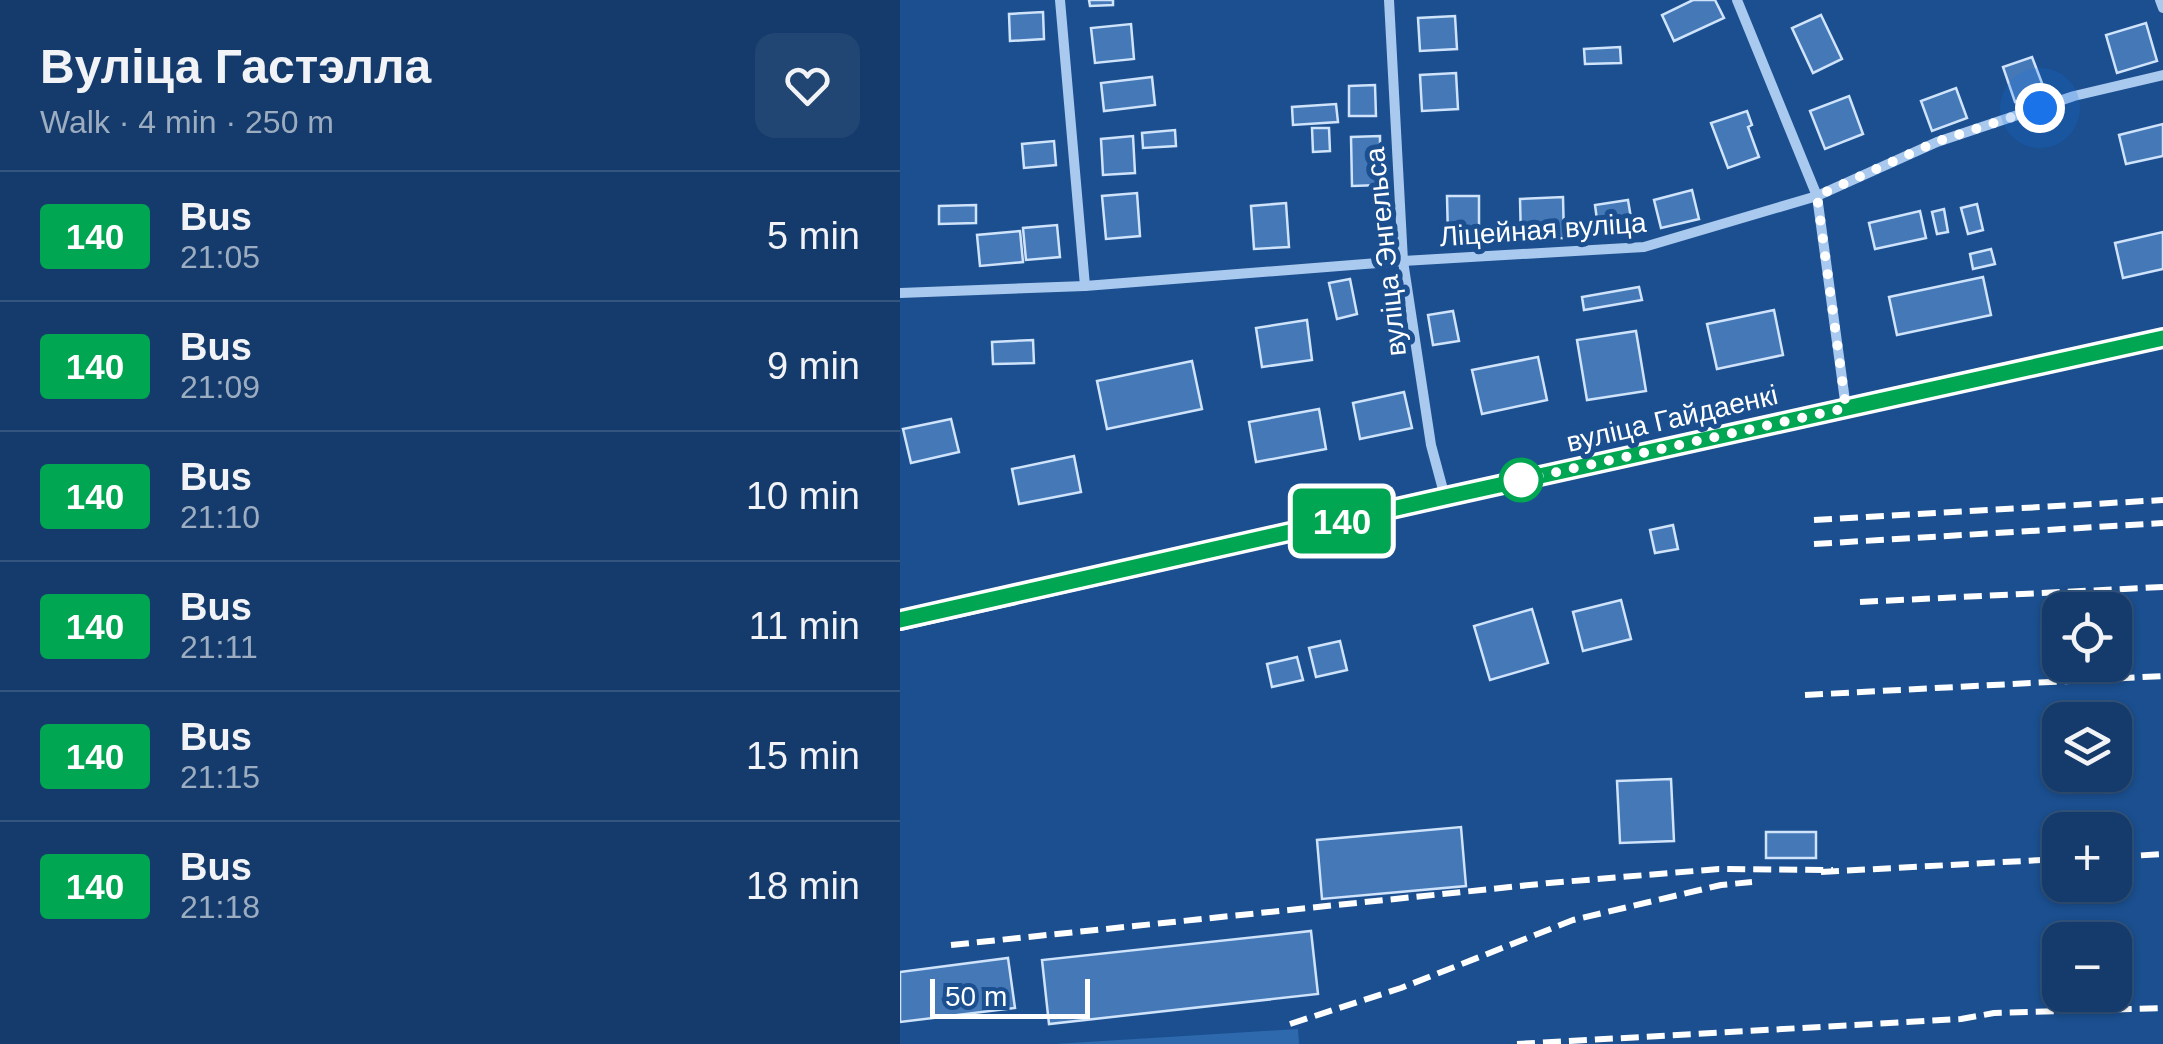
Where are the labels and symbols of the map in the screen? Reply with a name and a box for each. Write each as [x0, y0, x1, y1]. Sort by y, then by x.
your location [2015, 83, 2065, 133]
street label: вуліца Энгельса [1359, 146, 1412, 358]
street label: Ліцейная вуліца [1439, 207, 1648, 252]
street label: вуліца Гайдаенкі [1563, 379, 1781, 458]
unlabelled marker [1500, 459, 1542, 501]
line badge: 140 [1284, 488, 1400, 554]
scale bar [930, 974, 1090, 1018]

